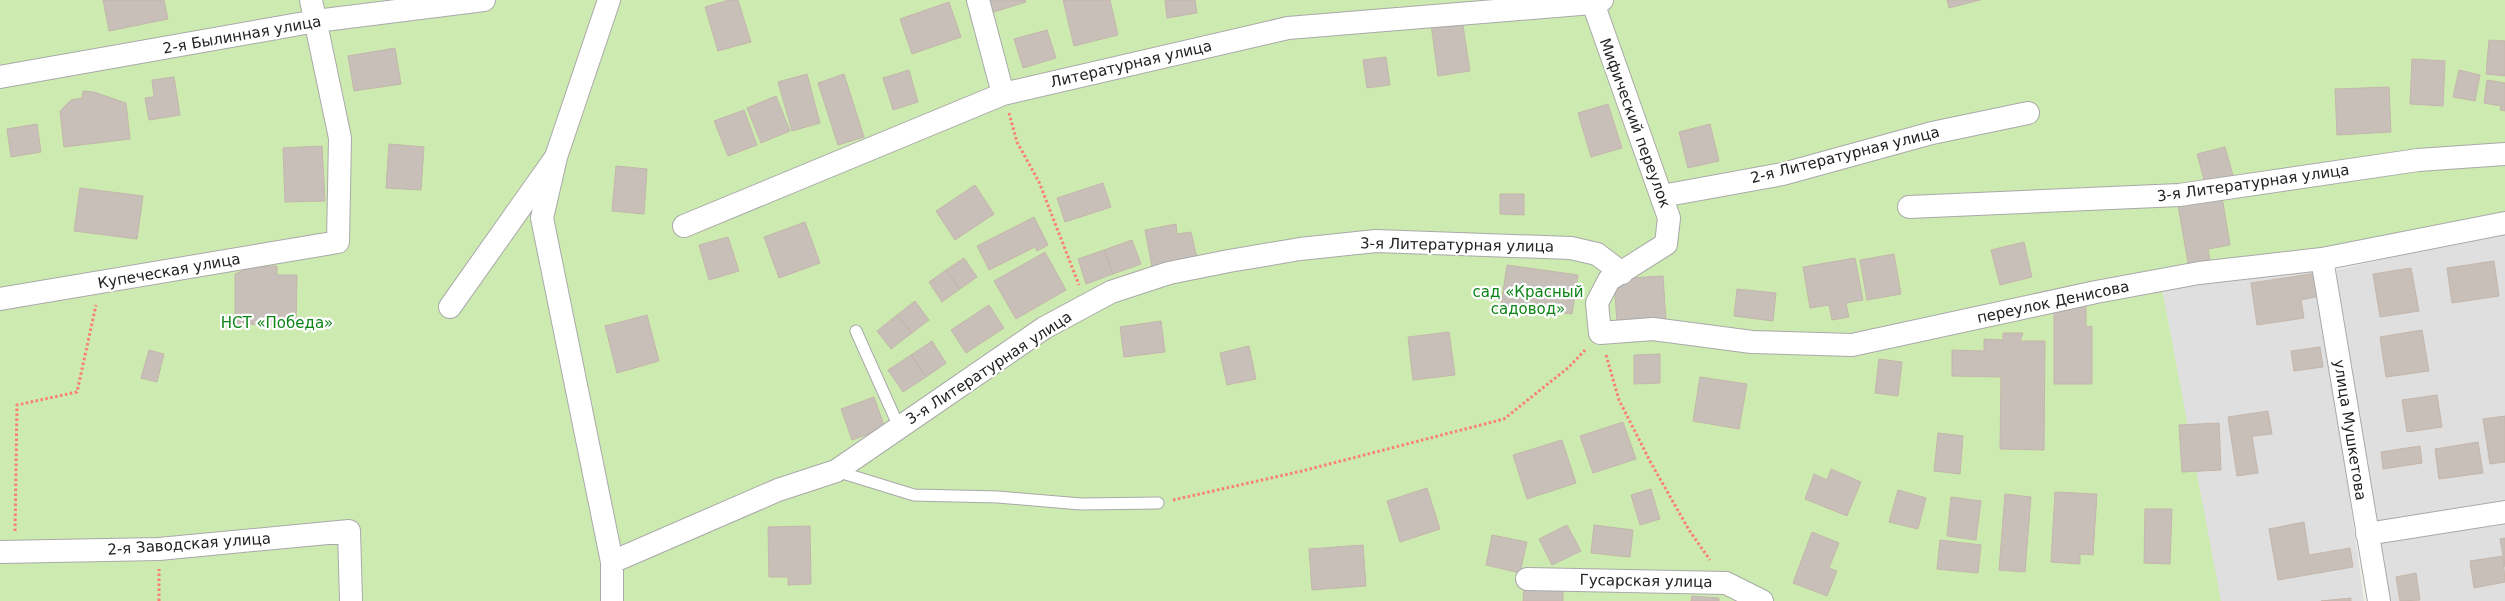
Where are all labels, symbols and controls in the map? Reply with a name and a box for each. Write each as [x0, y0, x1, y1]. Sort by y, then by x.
street label: 2-я Былинная улица [161, 12, 323, 58]
street label: Мифический переулок [1596, 36, 1674, 210]
street label: Литературная улица [1048, 37, 1214, 91]
street label: 2-я Литературная улица [1749, 123, 1941, 187]
street label: 3-я Литературная улица [2156, 161, 2350, 205]
street label: 3-я Литературная улица [1360, 234, 1554, 256]
street label: Купеческая улица [96, 250, 242, 292]
street label: переулок Денисова [1975, 277, 2131, 327]
park label: сад «Красный садовод» [1473, 283, 1583, 318]
street label: 3-я Литературная улица [903, 308, 1075, 428]
park label: НСТ «Победа» [221, 314, 333, 332]
street label: улица Мушкетова [2330, 358, 2370, 502]
street label: 2-я Заводская улица [107, 529, 271, 559]
street label: Гусарская улица [1579, 571, 1713, 591]

